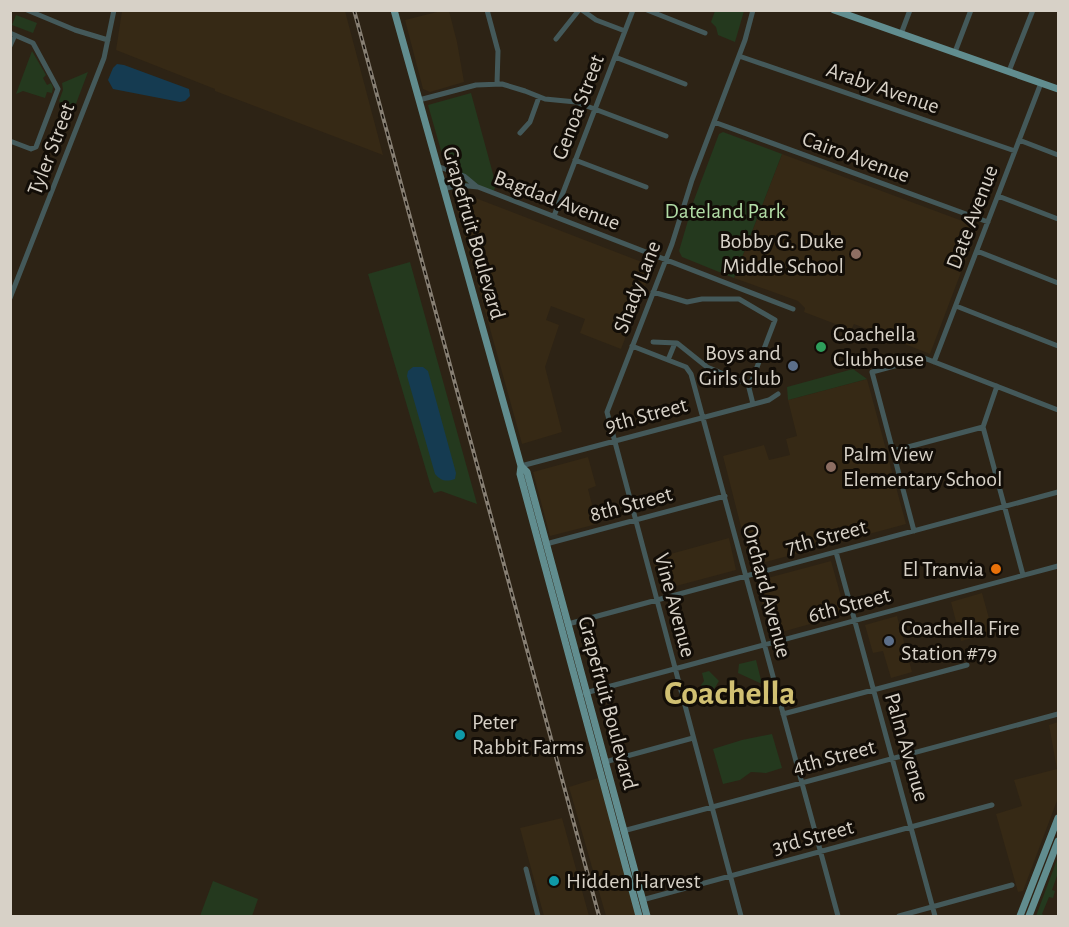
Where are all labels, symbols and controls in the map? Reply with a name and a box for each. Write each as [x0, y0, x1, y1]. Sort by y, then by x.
street label: Genoa Street [548, 51, 608, 163]
street label: Araby Avenue [824, 58, 942, 118]
street label: Tyler Street [23, 100, 79, 198]
street label: Cairo Avenue [799, 127, 913, 187]
street label: Grapefruit Boulevard [439, 144, 509, 322]
street label: Date Avenue [942, 162, 1002, 272]
street label: Bagdad Avenue [491, 166, 623, 234]
park label: Dateland Park [665, 200, 785, 222]
place label: Bobby G. Duke Middle School [719, 230, 844, 277]
street label: Shady Lane [609, 238, 665, 336]
marker: Bobby G. Duke Middle School [849, 247, 863, 261]
place label: Coachella Clubhouse [833, 323, 924, 370]
marker: Coachella Clubhouse [814, 340, 828, 354]
place label: Boys and Girls Club [699, 342, 781, 389]
marker: Boys and Girls Club [786, 359, 800, 373]
street label: 9th Street [602, 393, 690, 437]
place label: Palm View Elementary School [843, 443, 1003, 490]
marker: Palm View Elementary School [824, 460, 838, 474]
street label: 8th Street [587, 482, 675, 526]
street label: 7th Street [783, 516, 869, 558]
street label: Orchard Avenue [739, 522, 795, 660]
street label: Vine Avenue [651, 550, 699, 660]
place label: El Tranvia [902, 558, 984, 580]
marker: El Tranvia [989, 562, 1003, 576]
street label: 6th Street [805, 583, 893, 627]
street label: Grapefruit Boulevard [574, 614, 642, 792]
place label: Coachella Fire Station #79 [901, 617, 1020, 664]
marker: Coachella Fire Station #79 [882, 634, 896, 648]
district label: Coachella [664, 677, 796, 711]
street label: Palm Avenue [881, 690, 933, 804]
place label: Peter Rabbit Farms [472, 711, 584, 758]
marker: Peter Rabbit Farms [453, 728, 467, 742]
street label: 4th Street [790, 735, 878, 779]
street label: 3rd Street [770, 816, 856, 858]
place label: Hidden Harvest [566, 870, 701, 892]
marker: Hidden Harvest [547, 874, 561, 888]

